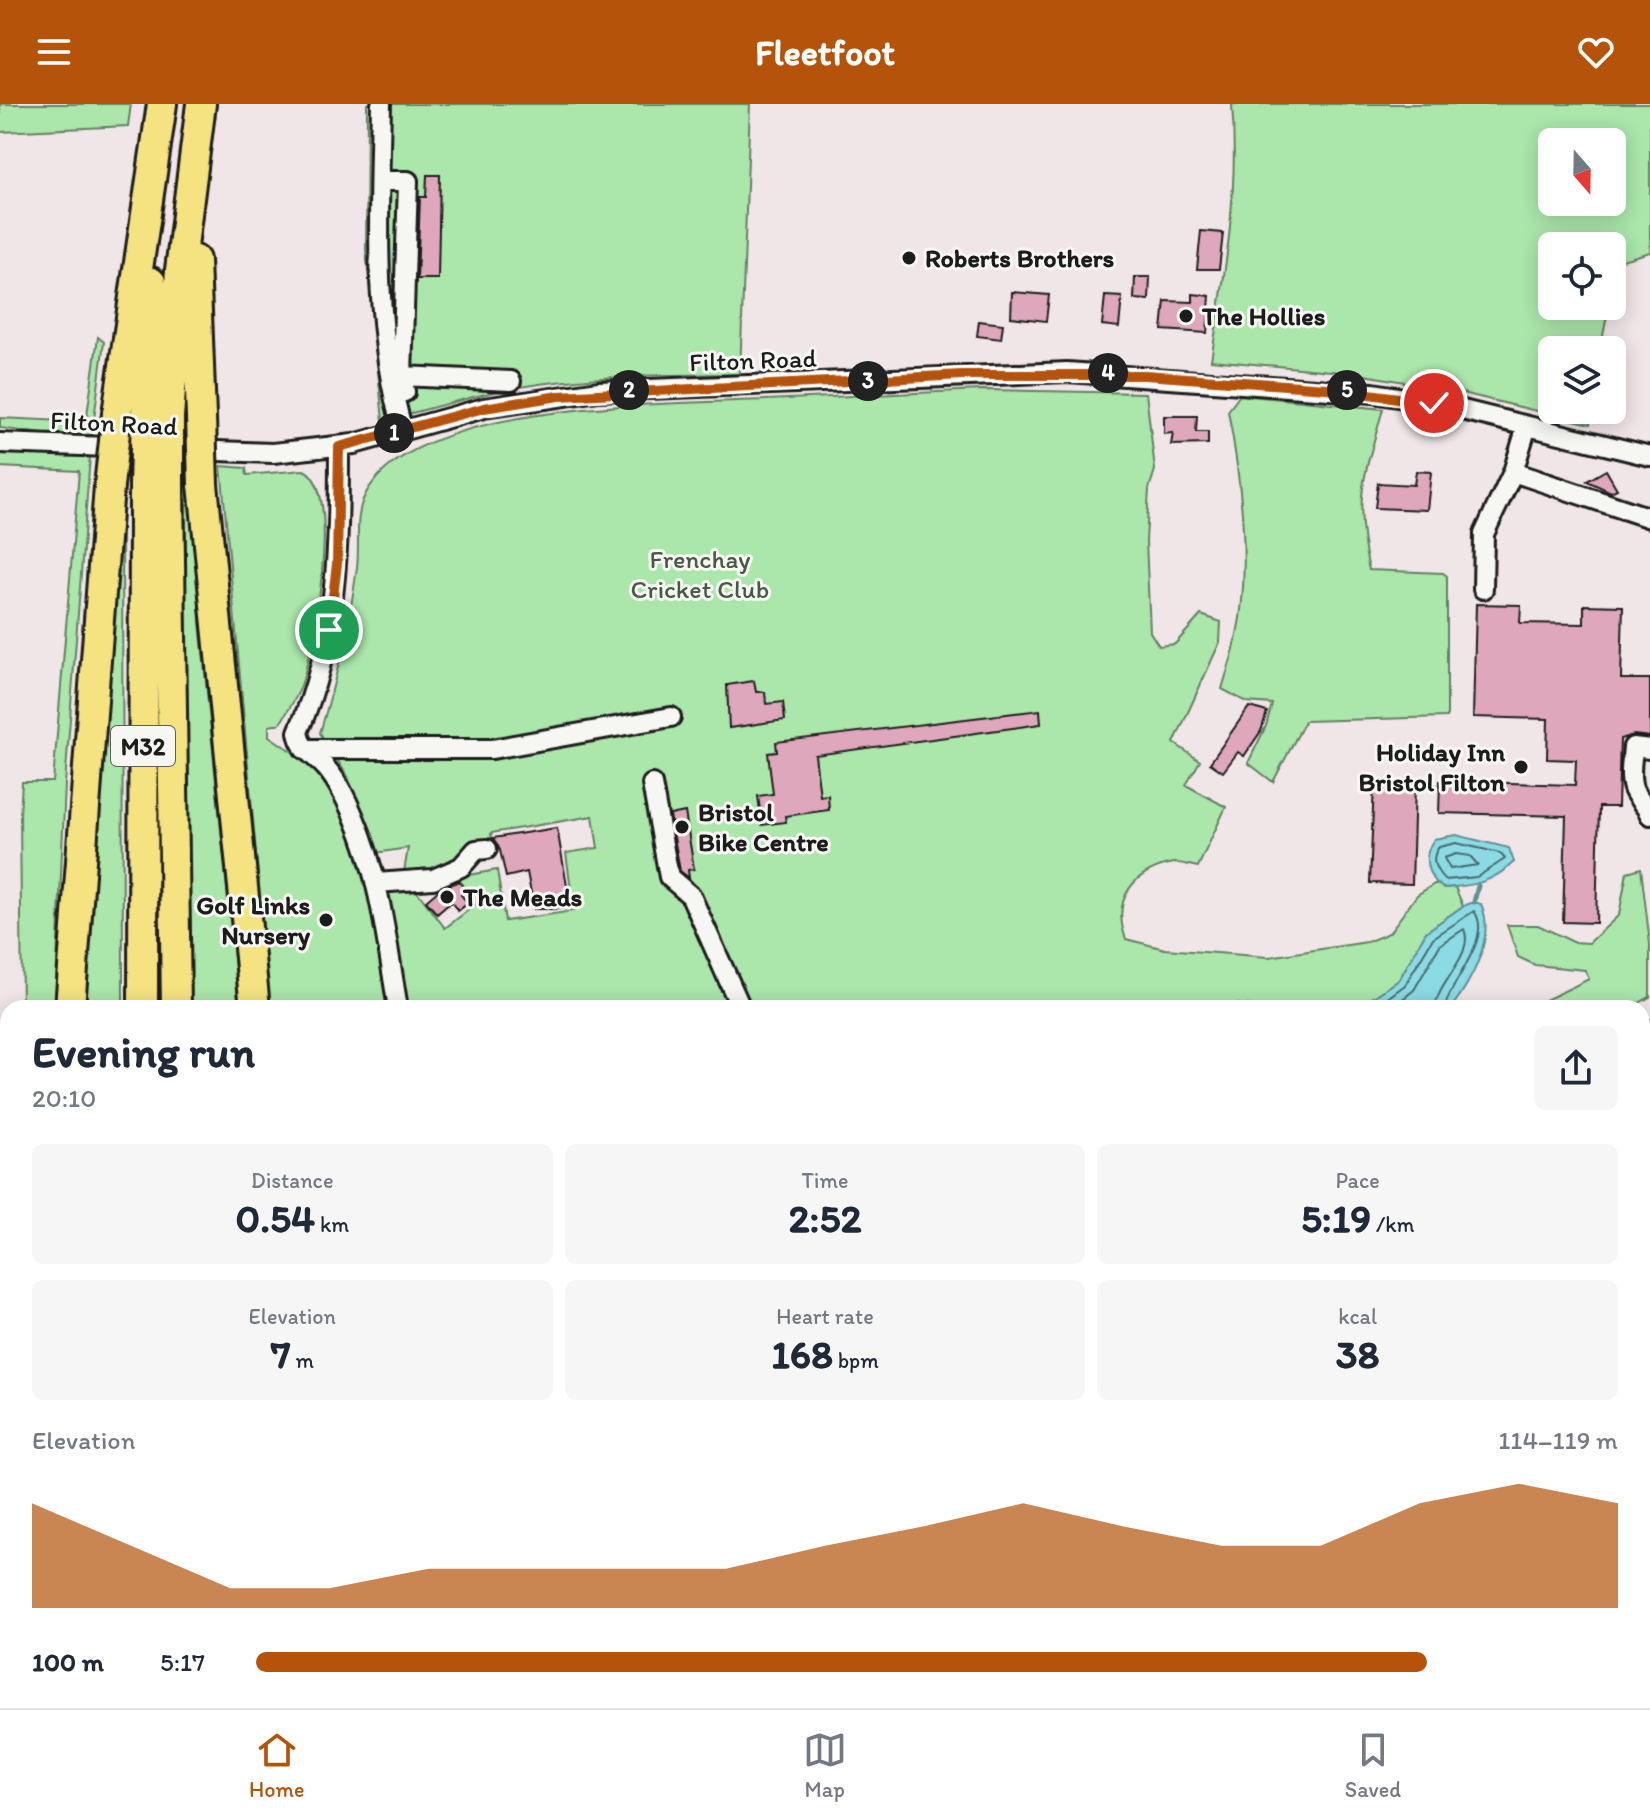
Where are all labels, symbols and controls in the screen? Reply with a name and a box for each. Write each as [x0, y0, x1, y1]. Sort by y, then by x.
icon: menu [32, 30, 76, 74]
icon: heart [1574, 30, 1618, 74]
text: Fleetfoot [755, 31, 895, 74]
north arrow [1538, 128, 1626, 216]
map controls [1538, 128, 1626, 424]
button: locate [1538, 232, 1626, 320]
place label: Roberts Brothers [925, 242, 1115, 274]
marker: Roberts Brothers [900, 249, 918, 267]
place label: The Hollies [1201, 300, 1325, 332]
marker: The Hollies [1177, 307, 1195, 325]
button: layers [1538, 336, 1626, 424]
street label: Filton Road [689, 342, 818, 378]
pin: 4 [1088, 353, 1128, 393]
text: 4 [1101, 359, 1115, 386]
pin: 3 [848, 361, 888, 401]
text: 3 [862, 367, 874, 394]
pin [1400, 369, 1468, 437]
pin: 2 [609, 370, 649, 410]
pin: 5 [1327, 370, 1367, 410]
text: 2 [623, 376, 635, 403]
text: 5 [1341, 376, 1353, 403]
icon: check [1412, 381, 1456, 425]
street label: Filton Road [49, 404, 179, 442]
pin: 1 [374, 413, 414, 453]
text: 1 [389, 419, 399, 446]
park label: Frenchay Cricket Club [631, 543, 769, 605]
pin [295, 596, 363, 664]
icon: arrive [307, 608, 351, 652]
road number: M32 [111, 726, 175, 766]
place label: Holiday Inn Bristol Filton [1358, 736, 1505, 798]
marker: Holiday Inn Bristol Filton [1512, 758, 1530, 776]
place label: Bristol Bike Centre [698, 796, 829, 858]
marker: Bristol Bike Centre [673, 818, 691, 836]
place label: The Meads [462, 881, 583, 913]
marker: The Meads [438, 888, 456, 906]
place label: Golf Links Nursery [196, 889, 311, 951]
marker: Golf Links Nursery [317, 911, 335, 929]
text: Evening run [32, 1025, 255, 1078]
button: share [1534, 1026, 1618, 1110]
text: 20:10 [32, 1082, 96, 1114]
text: Distance [251, 1167, 334, 1194]
text: Time [802, 1167, 848, 1194]
text: Pace [1336, 1167, 1380, 1194]
text: 0.54 [236, 1194, 315, 1242]
text: 2:52 [789, 1194, 861, 1242]
text: 5:19 [1301, 1194, 1371, 1242]
text: km [315, 1211, 349, 1238]
text: /km [1371, 1211, 1414, 1238]
text: Elevation [249, 1303, 336, 1330]
text: Heart rate [776, 1303, 874, 1330]
text: kcal [1338, 1303, 1377, 1330]
text: 7 [271, 1330, 291, 1378]
text: 168 [771, 1330, 833, 1378]
text: 38 [1336, 1330, 1380, 1378]
text: m [291, 1347, 314, 1374]
text: bpm [833, 1347, 879, 1374]
text: Elevation [32, 1424, 135, 1456]
text: 114–119 m [1498, 1424, 1618, 1456]
text: 100 m [32, 1646, 104, 1678]
text: 5:17 [160, 1646, 205, 1678]
tab: Home [249, 1728, 305, 1803]
tab: Map [803, 1728, 847, 1803]
tab: Saved [1345, 1728, 1401, 1803]

